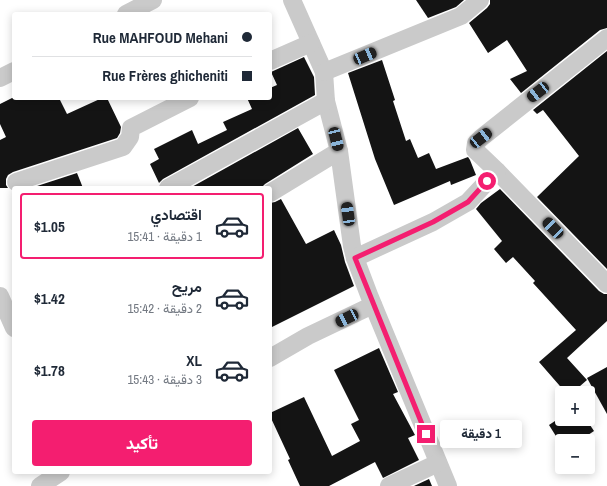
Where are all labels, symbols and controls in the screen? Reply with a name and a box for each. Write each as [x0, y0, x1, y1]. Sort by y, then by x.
text: Rue MAHFOUD Mehani [93, 27, 228, 48]
car [352, 46, 378, 66]
text: Rue Frères ghicheniti [102, 65, 228, 86]
car [525, 80, 551, 104]
car [327, 126, 345, 152]
car [468, 126, 494, 150]
route start [478, 172, 496, 190]
car [340, 201, 356, 227]
text: اقتصادي [150, 204, 202, 225]
icon: car [214, 208, 250, 244]
car [540, 215, 566, 241]
text: $1.05 [34, 216, 65, 237]
text: 1 دقيقة · 15:41 [127, 228, 202, 245]
text: مريح [172, 276, 202, 297]
icon: car [214, 280, 250, 316]
text: $1.42 [34, 288, 65, 309]
text: 2 دقيقة · 15:42 [127, 300, 202, 317]
car [334, 307, 360, 329]
text: XL [186, 350, 202, 371]
icon: car [214, 352, 250, 388]
text: $1.78 [34, 360, 65, 381]
text: 3 دقيقة · 15:43 [127, 371, 202, 388]
map controls [555, 386, 595, 474]
button: + [555, 386, 595, 426]
button: تأكيد [32, 420, 252, 466]
callout: 1 دقيقة [440, 420, 522, 448]
route end [417, 425, 435, 443]
text: 1 دقيقة [461, 425, 501, 442]
button: − [555, 434, 595, 474]

